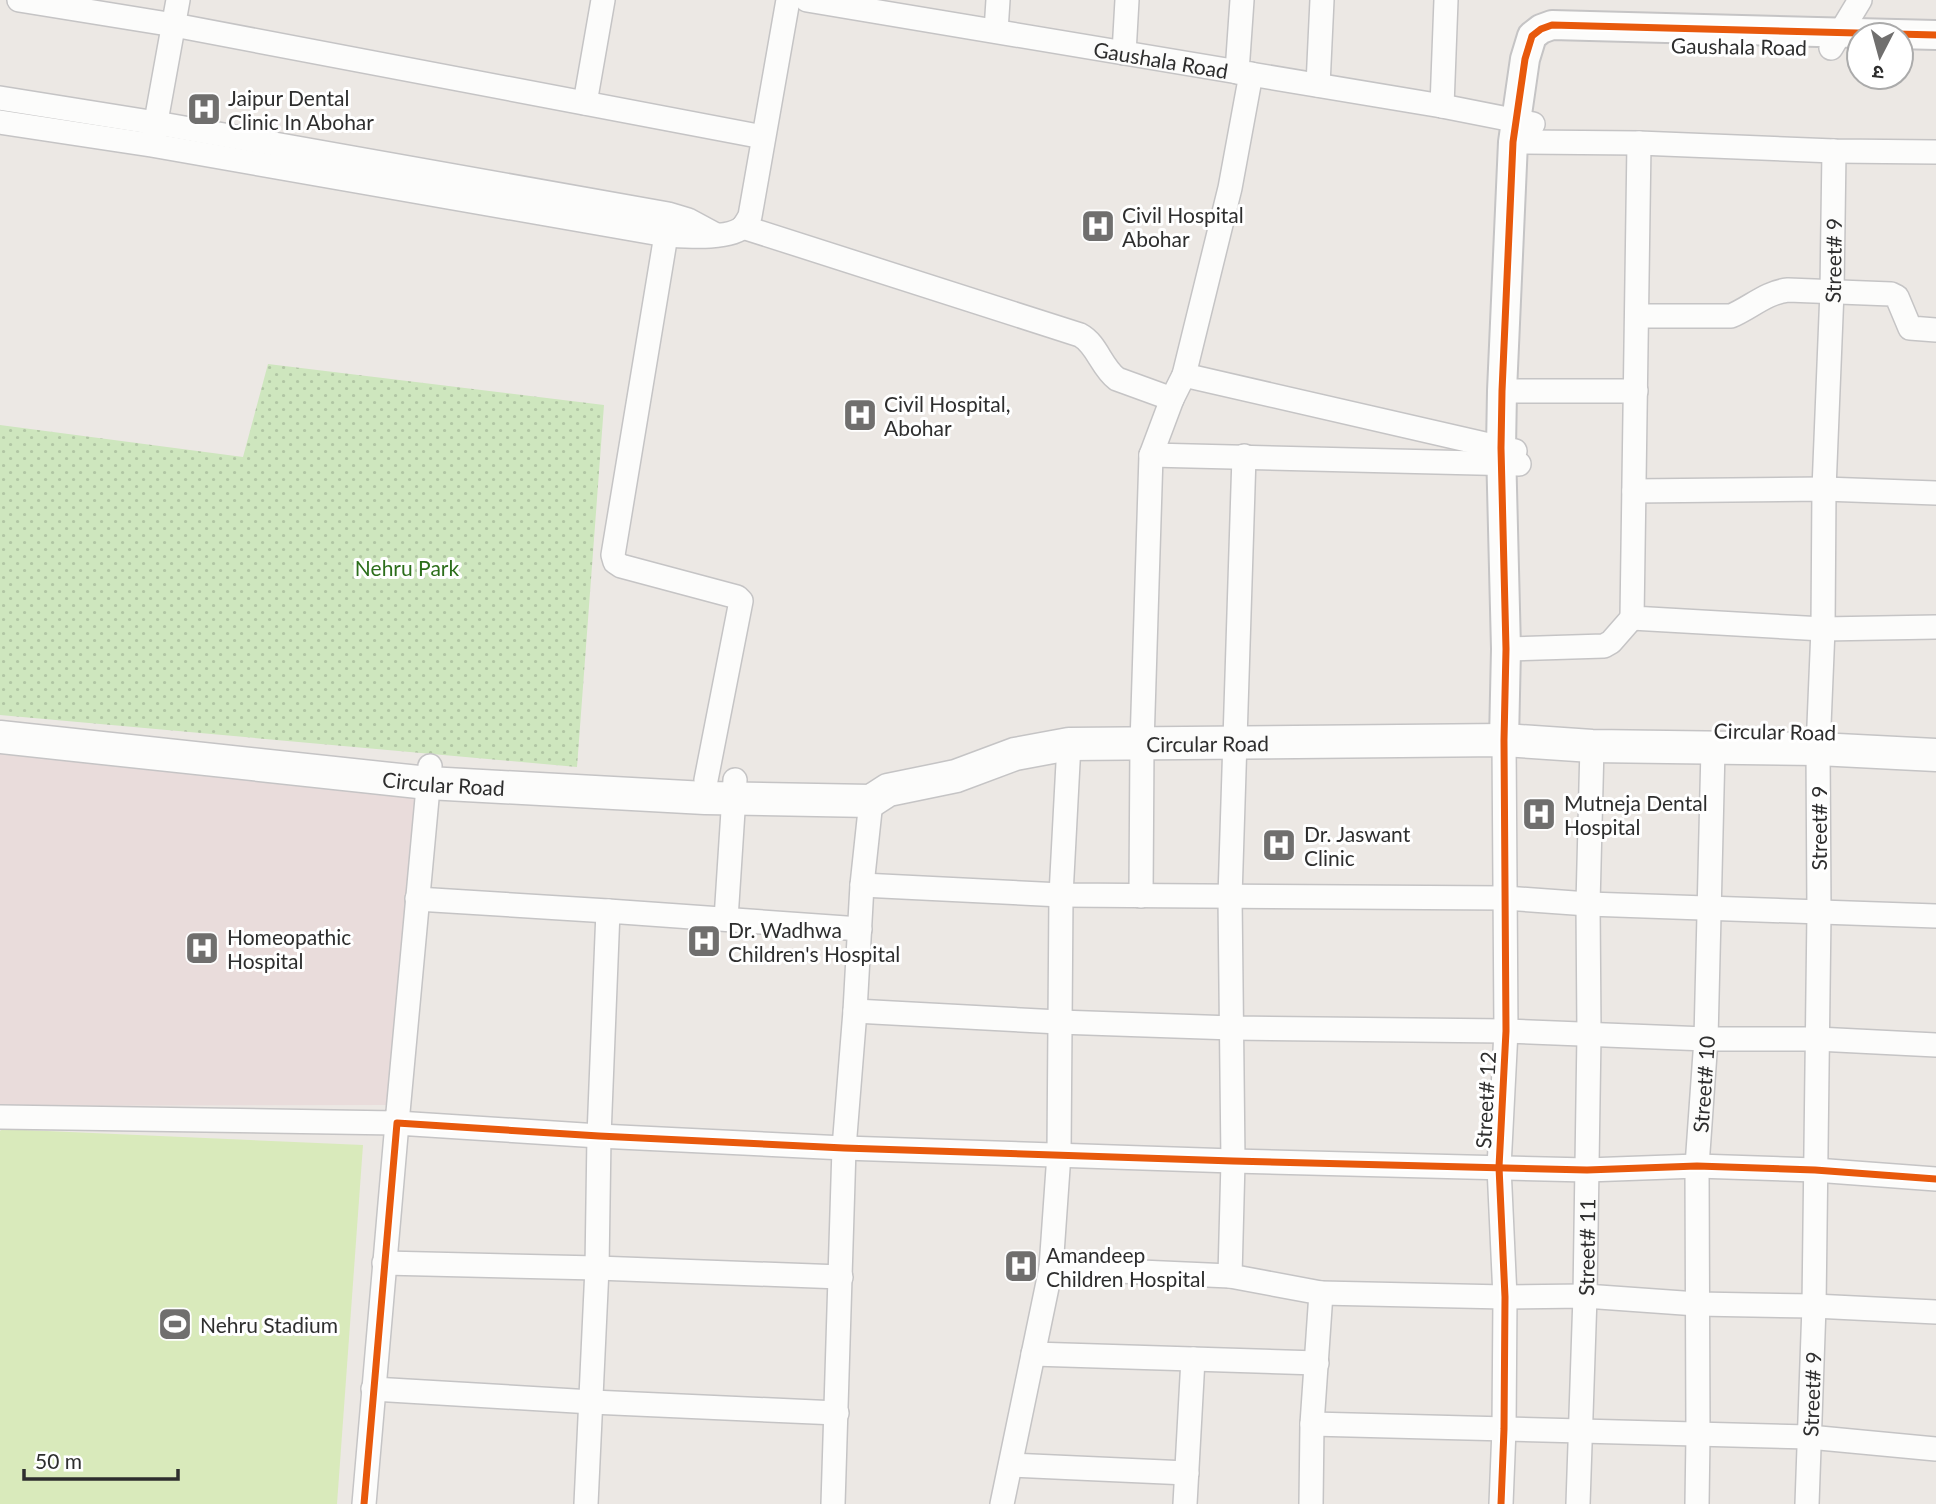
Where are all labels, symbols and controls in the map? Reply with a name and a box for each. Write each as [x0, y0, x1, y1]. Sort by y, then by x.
north arrow [1845, 21, 1915, 91]
street label: Gaushala Road [1671, 32, 1807, 60]
street label: Gaushala Road [1092, 36, 1230, 83]
text: उ [1871, 61, 1885, 85]
place label: Jaipur Dental Clinic In Abohar [228, 85, 374, 134]
hospital icon: Jaipur Dental Clinic In Abohar [185, 90, 223, 128]
place label: Civil Hospital Abohar [1122, 202, 1244, 251]
hospital icon: Civil Hospital Abohar [1079, 207, 1117, 245]
street label: Street# 9 [1819, 218, 1846, 303]
place label: Civil Hospital, Abohar [884, 391, 1010, 440]
hospital icon: Civil Hospital, Abohar [841, 396, 879, 434]
park label: Nehru Park [355, 555, 459, 580]
street label: Circular Road [1714, 717, 1836, 745]
street label: Circular Road [1146, 730, 1269, 756]
street label: Circular Road [381, 766, 505, 800]
street label: Street# 9 [1806, 785, 1831, 871]
place label: Mutneja Dental Hospital [1564, 790, 1708, 839]
hospital icon: Mutneja Dental Hospital [1520, 795, 1558, 833]
place label: Dr. Jaswant Clinic [1304, 821, 1411, 870]
hospital icon: Dr. Jaswant Clinic [1260, 826, 1298, 864]
place label: Dr. Wadhwa Children's Hospital [728, 917, 900, 966]
hospital icon: Dr. Wadhwa Children's Hospital [685, 922, 723, 960]
place label: Homeopathic Hospital [227, 924, 351, 973]
hospital icon: Homeopathic Hospital [183, 929, 221, 967]
street label: Street# 10 [1687, 1035, 1719, 1134]
street label: Street# 12 [1470, 1051, 1500, 1149]
street label: Street# 11 [1573, 1198, 1599, 1296]
place label: Amandeep Children Hospital [1046, 1242, 1205, 1291]
hospital icon: Amandeep Children Hospital [1002, 1247, 1040, 1285]
sports icon: Nehru Stadium [156, 1305, 194, 1343]
place label: Nehru Stadium [200, 1312, 338, 1337]
street label: Street# 9 [1797, 1351, 1825, 1437]
scale bar [24, 1438, 178, 1482]
text: 50 m [35, 1448, 82, 1473]

